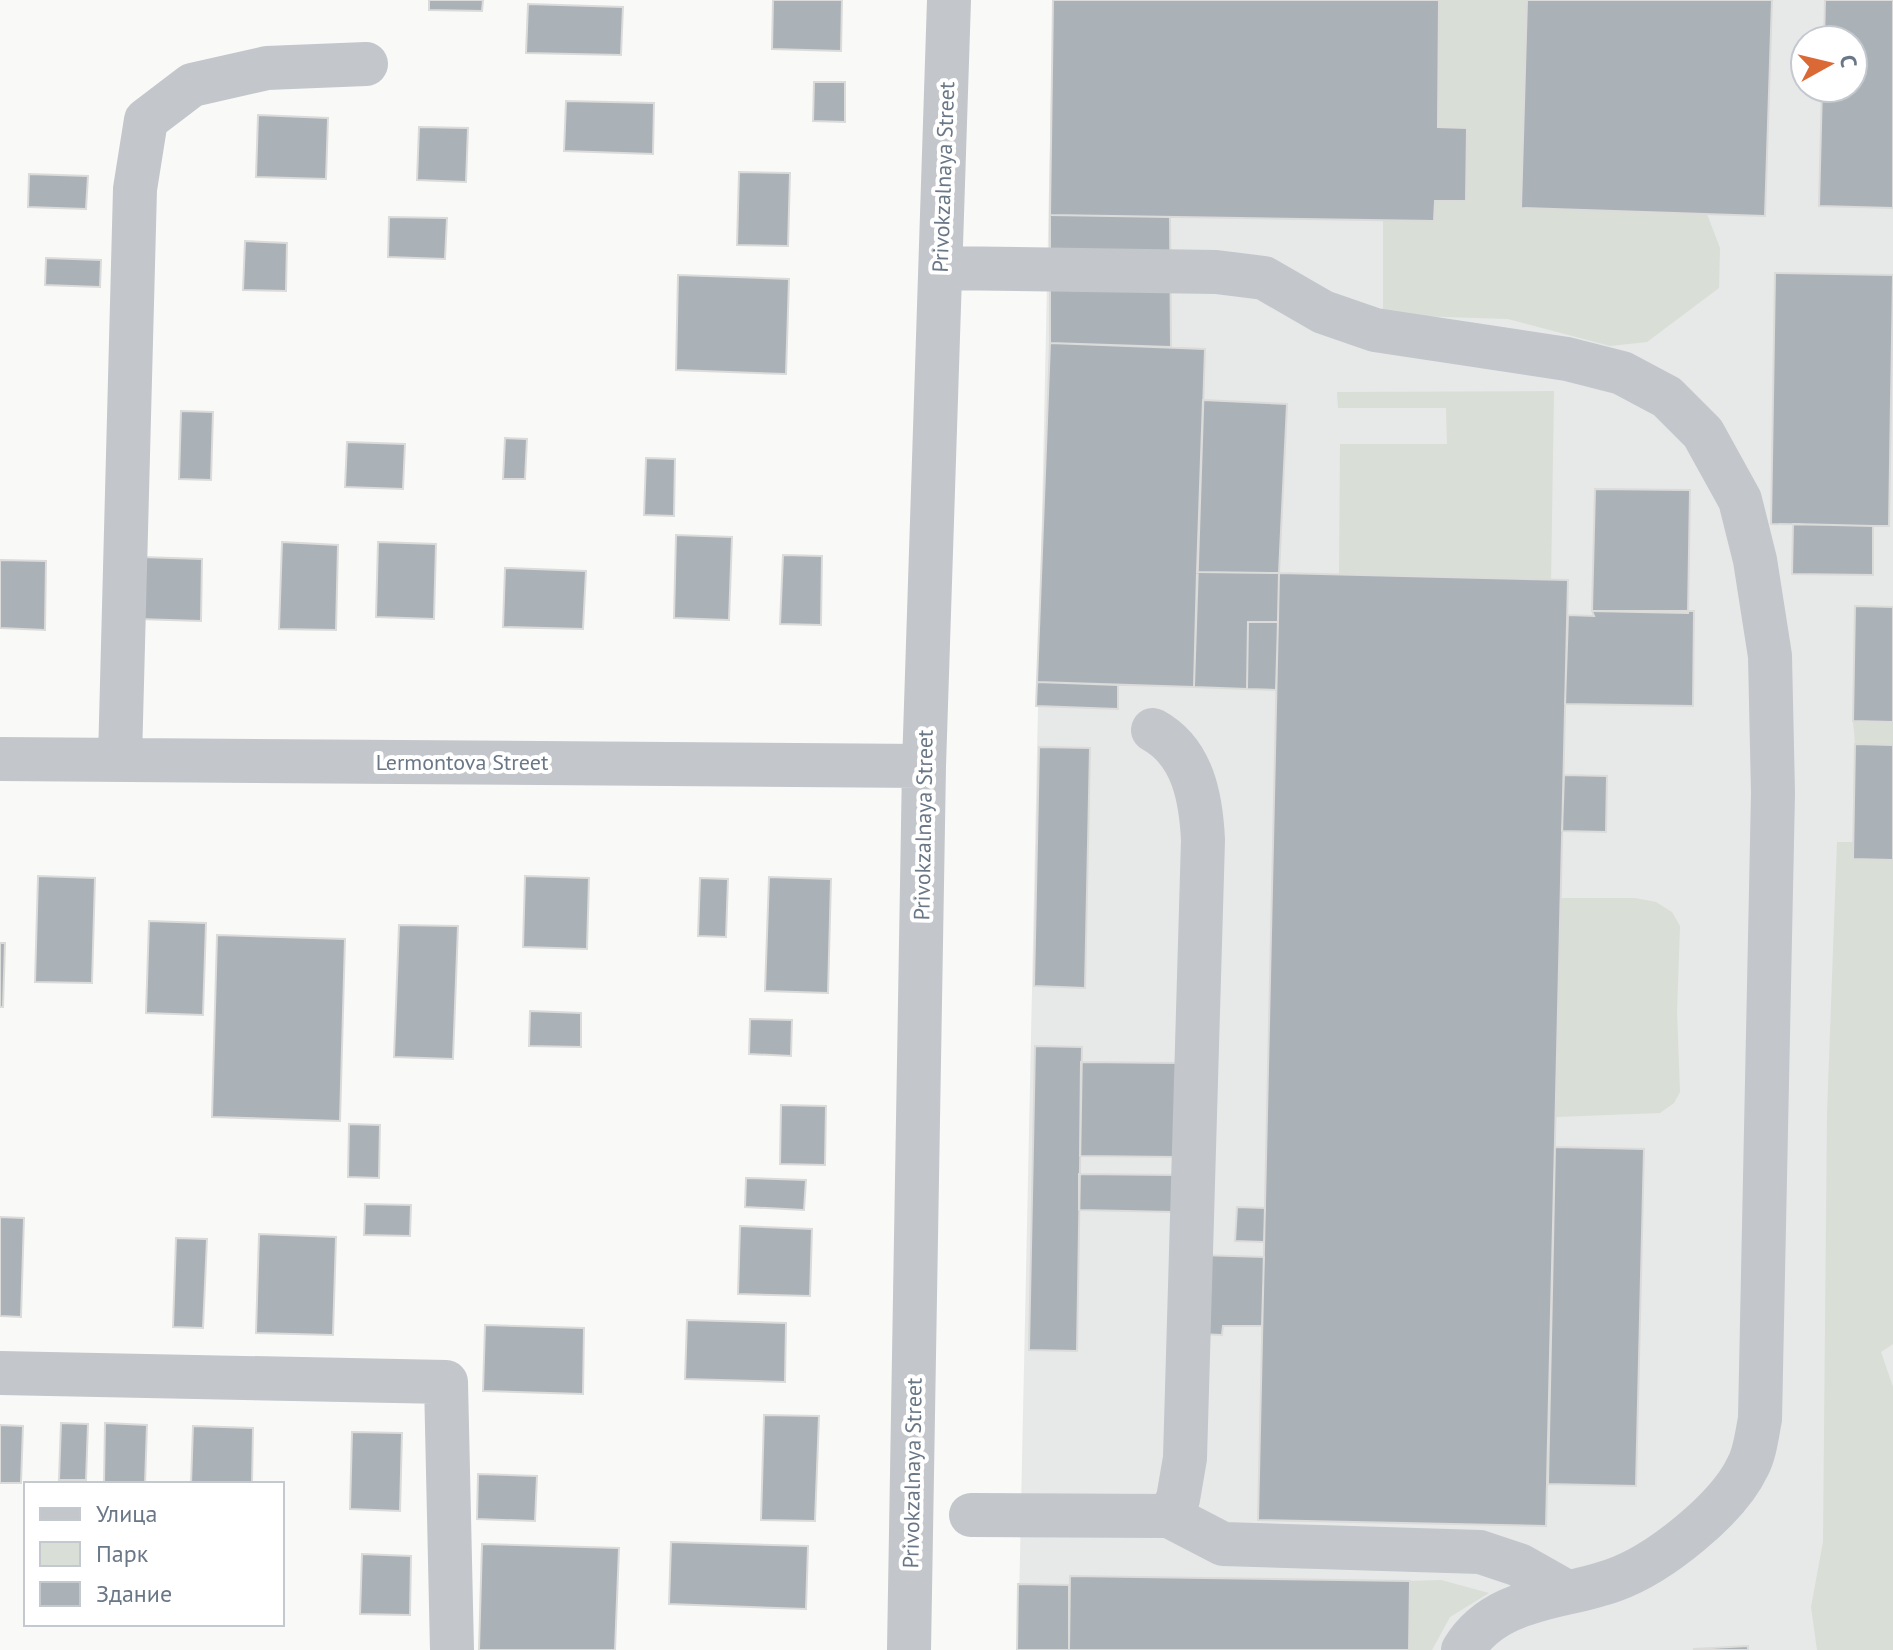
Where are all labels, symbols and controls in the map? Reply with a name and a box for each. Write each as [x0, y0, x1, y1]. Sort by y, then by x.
north arrow [1789, 24, 1869, 104]
text: С [1834, 53, 1864, 69]
street label: Privokzalnaya Street [926, 81, 960, 273]
street label: Privokzalnaya Street [907, 729, 939, 921]
street label: Lermontova Street [376, 748, 549, 776]
street label: Privokzalnaya Street [896, 1377, 928, 1569]
legend [24, 1482, 284, 1626]
text: Улица [96, 1498, 157, 1529]
text: Парк [96, 1538, 149, 1569]
text: Здание [96, 1578, 172, 1609]

